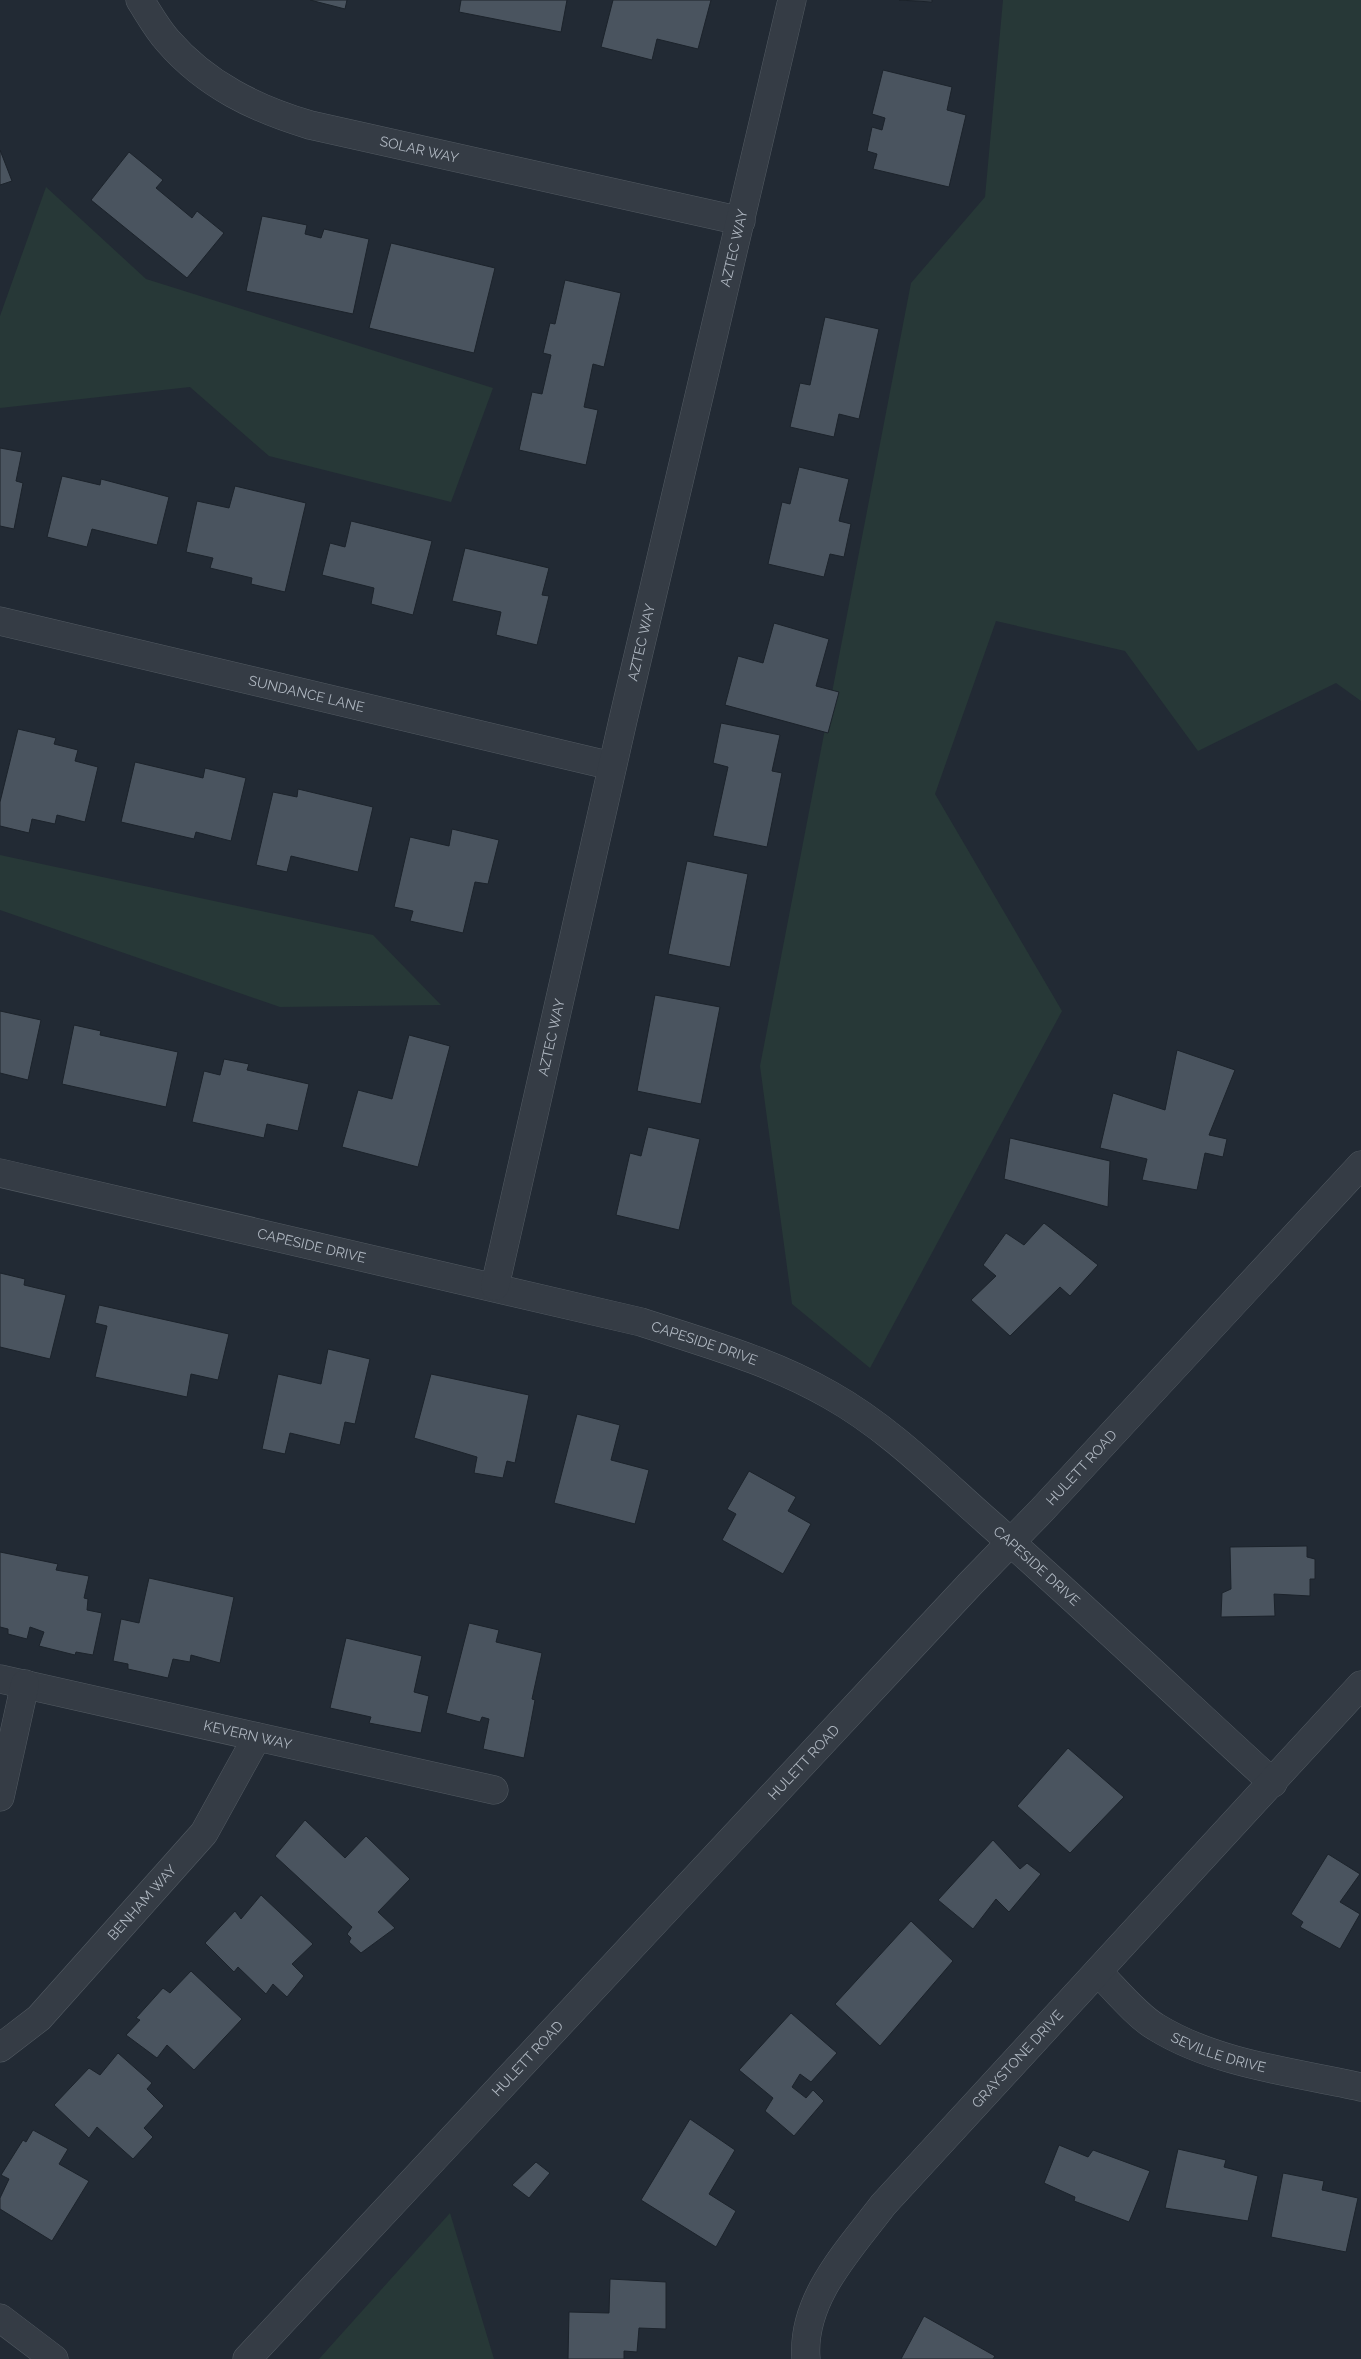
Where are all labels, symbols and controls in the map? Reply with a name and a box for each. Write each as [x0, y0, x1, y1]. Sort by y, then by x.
street label: SOLAR WAY [378, 133, 460, 166]
street label: AZTEC WAY [717, 208, 751, 288]
street label: AZTEC WAY [624, 602, 658, 683]
street label: SUNDANCE LANE [247, 672, 366, 715]
street label: AZTEC WAY [535, 997, 568, 1078]
street label: CAPESIDE DRIVE [256, 1225, 368, 1266]
street label: CAPESIDE DRIVE [649, 1318, 760, 1368]
street label: HULETT ROAD [1043, 1427, 1120, 1508]
street label: CAPESIDE DRIVE [990, 1523, 1083, 1609]
street label: KEVERN WAY [202, 1717, 293, 1752]
street label: HULETT ROAD [765, 1722, 842, 1803]
street label: BENHAM WAY [104, 1862, 180, 1943]
street label: GRAYSTONE DRIVE [968, 2007, 1066, 2111]
street label: HULETT ROAD [489, 2018, 566, 2099]
street label: SEVILLE DRIVE [1168, 2029, 1267, 2075]

